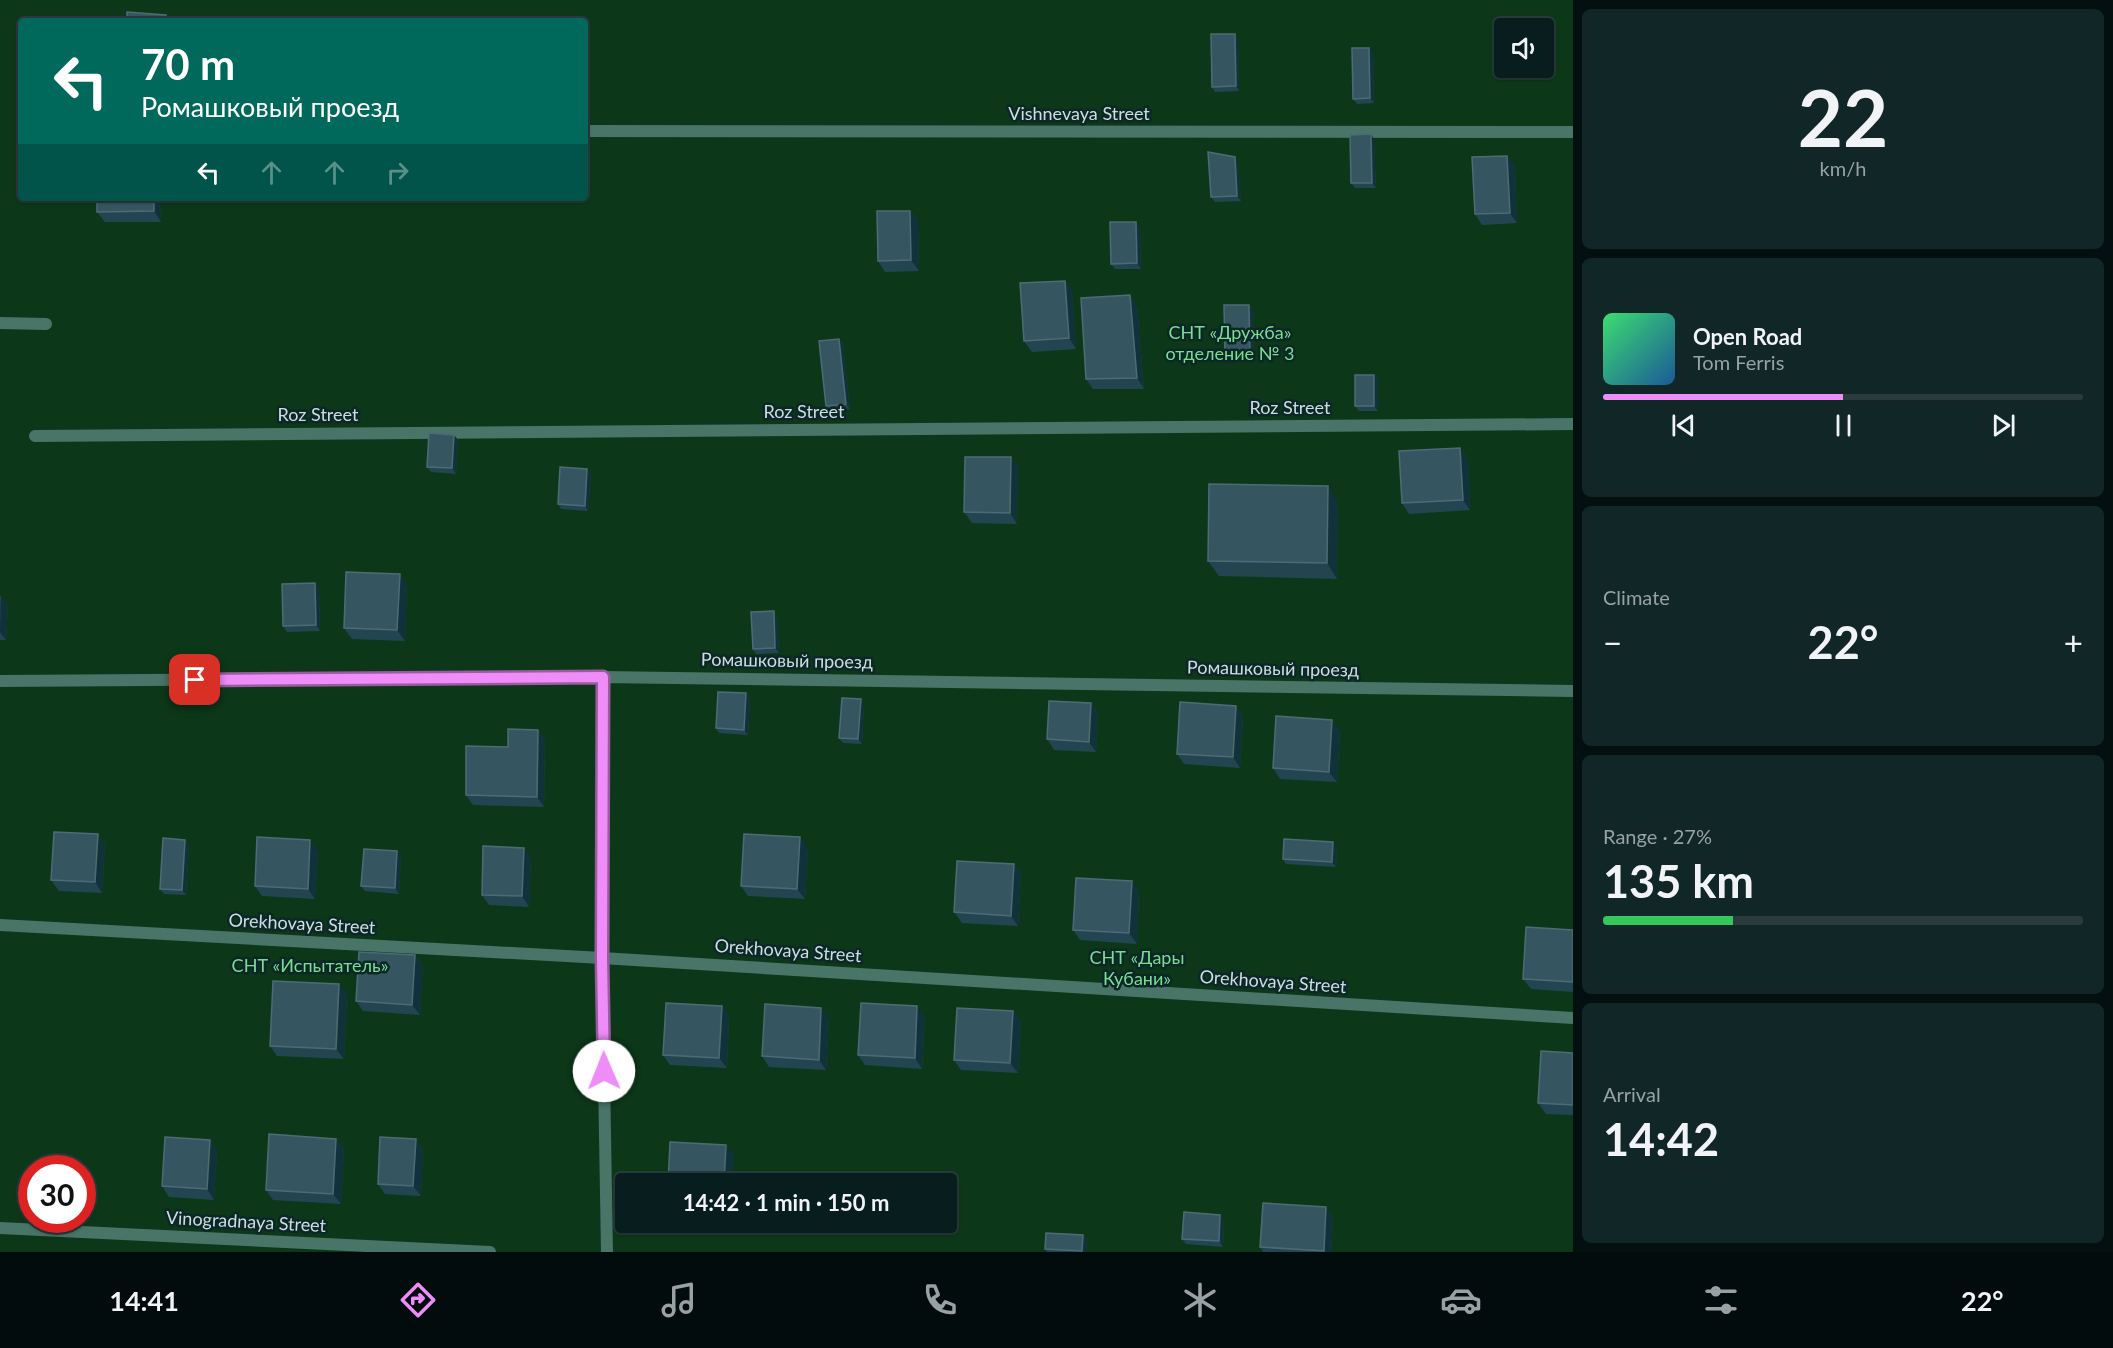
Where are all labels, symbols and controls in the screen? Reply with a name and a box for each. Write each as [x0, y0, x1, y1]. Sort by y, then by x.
map controls [1494, 18, 1554, 78]
button: sound [1494, 18, 1554, 78]
text: 70 m [141, 39, 235, 89]
icon: left [42, 42, 120, 120]
text: 22 [1798, 70, 1888, 164]
text: Ромашковый проезд [141, 90, 399, 123]
street label: Vishnevaya Street [1008, 102, 1150, 124]
icon: left [192, 156, 225, 189]
icon: ahead [255, 156, 288, 189]
icon: ahead [318, 156, 351, 189]
icon: right [381, 156, 414, 189]
text: km/h [1820, 156, 1866, 180]
park label: СНТ «Дружба» отделение № 3 [1166, 321, 1295, 364]
text: Open Road [1693, 323, 1802, 350]
text: Tom Ferris [1693, 350, 1784, 374]
street label: Roz Street [1250, 396, 1331, 418]
street label: Roz Street [764, 400, 845, 422]
street label: Roz Street [278, 403, 359, 425]
icon: previous [1667, 409, 1700, 442]
icon: pause [1827, 409, 1860, 442]
icon: next [1987, 409, 2020, 442]
text: Climate [1603, 585, 1670, 609]
text: 22° [1808, 615, 1878, 669]
text: − [1603, 622, 1622, 662]
text: + [2064, 622, 2083, 662]
street label: Ромашковый проезд [701, 647, 873, 673]
pin [169, 654, 220, 705]
street label: Ромашковый проезд [1187, 655, 1359, 681]
icon: arrive [178, 663, 211, 696]
text: Range · 27% [1603, 824, 1712, 848]
text: 135 km [1603, 854, 1754, 908]
street label: Orekhovaya Street [228, 908, 377, 938]
street label: Orekhovaya Street [714, 934, 863, 966]
park label: СНТ «Дары Кубани» [1090, 946, 1184, 989]
park label: СНТ «Испытатель» [232, 954, 388, 976]
street label: Orekhovaya Street [1199, 965, 1348, 997]
position arrow [572, 1039, 636, 1103]
text: Arrival [1603, 1082, 1661, 1106]
text: 14:42 [1603, 1112, 1719, 1166]
speed limit sign: 30 [18, 1155, 96, 1233]
text: 14:42 · 1 min · 150 m [683, 1189, 889, 1216]
street label: Vinogradnaya Street [165, 1206, 327, 1236]
icon: directions [397, 1279, 439, 1321]
icon: music [658, 1279, 700, 1321]
icon: phone [919, 1279, 961, 1321]
icon: climate [1179, 1279, 1221, 1321]
icon: car [1440, 1279, 1482, 1321]
icon: filters [1700, 1279, 1742, 1321]
text: 14:41 [109, 1284, 179, 1317]
text: 22° [1961, 1284, 2004, 1317]

